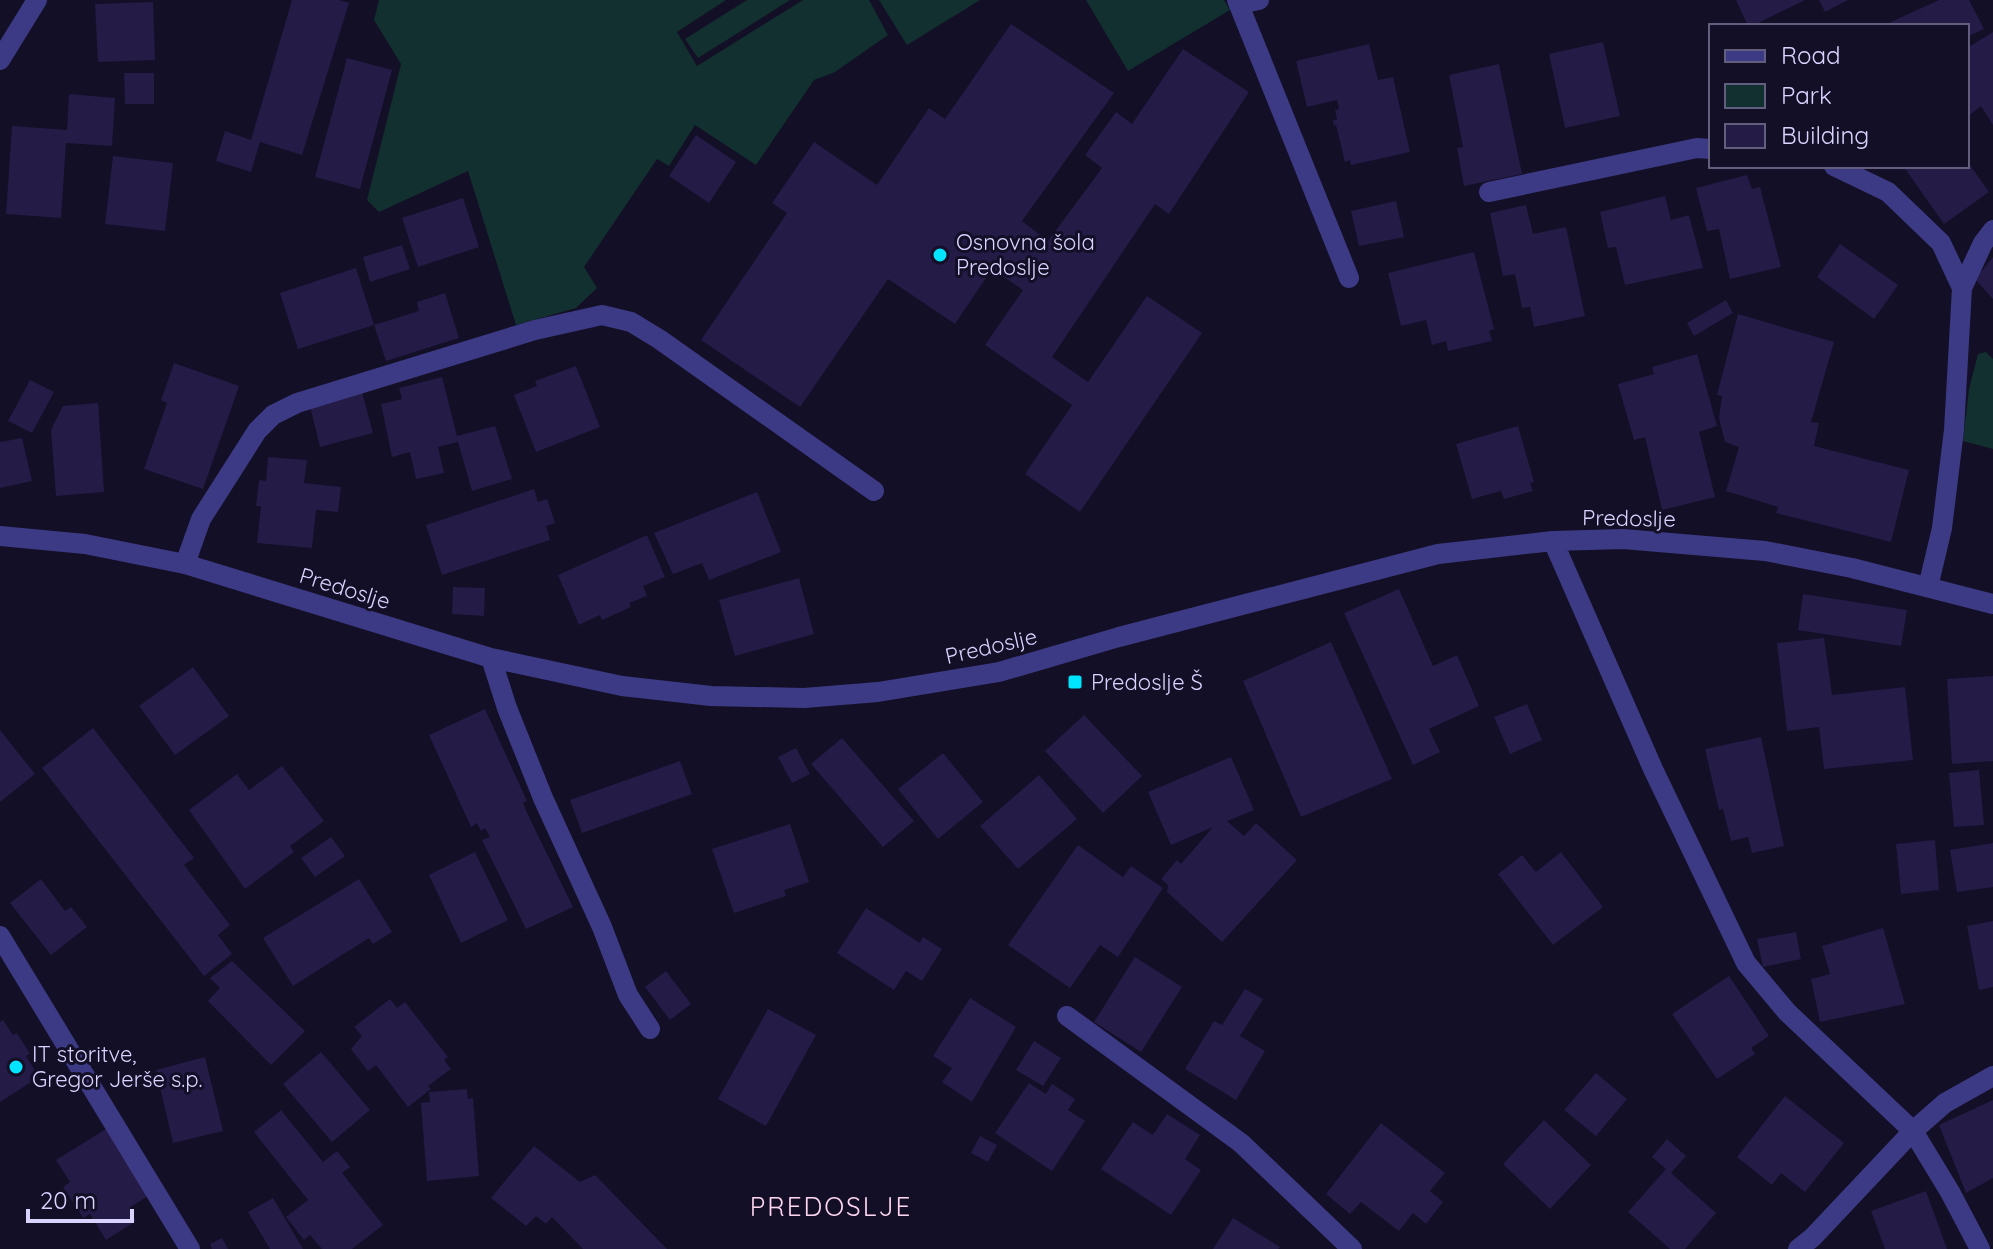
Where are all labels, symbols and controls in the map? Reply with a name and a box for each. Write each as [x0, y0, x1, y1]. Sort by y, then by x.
legend [1709, 24, 1969, 168]
text: Road [1781, 40, 1841, 70]
text: Park [1781, 80, 1832, 110]
text: Building [1781, 120, 1869, 150]
place label: Osnovna šola Predoslje [956, 228, 1095, 281]
marker: Osnovna šola Predoslje [931, 246, 949, 264]
street label: Predoslje [1582, 503, 1676, 533]
street label: Predoslje [296, 561, 394, 615]
street label: Predoslje [942, 622, 1040, 670]
place label: Predoslje Š [1091, 668, 1203, 696]
marker: Predoslje Š [1066, 673, 1084, 691]
place label: IT storitve, Gregor Jerše s.p. [32, 1040, 203, 1093]
marker: IT storitve, Gregor Jerše s.p. [7, 1058, 25, 1076]
scale bar [28, 1173, 132, 1223]
text: 20 m [40, 1185, 96, 1215]
district label: PREDOSLJE [750, 1190, 912, 1223]

